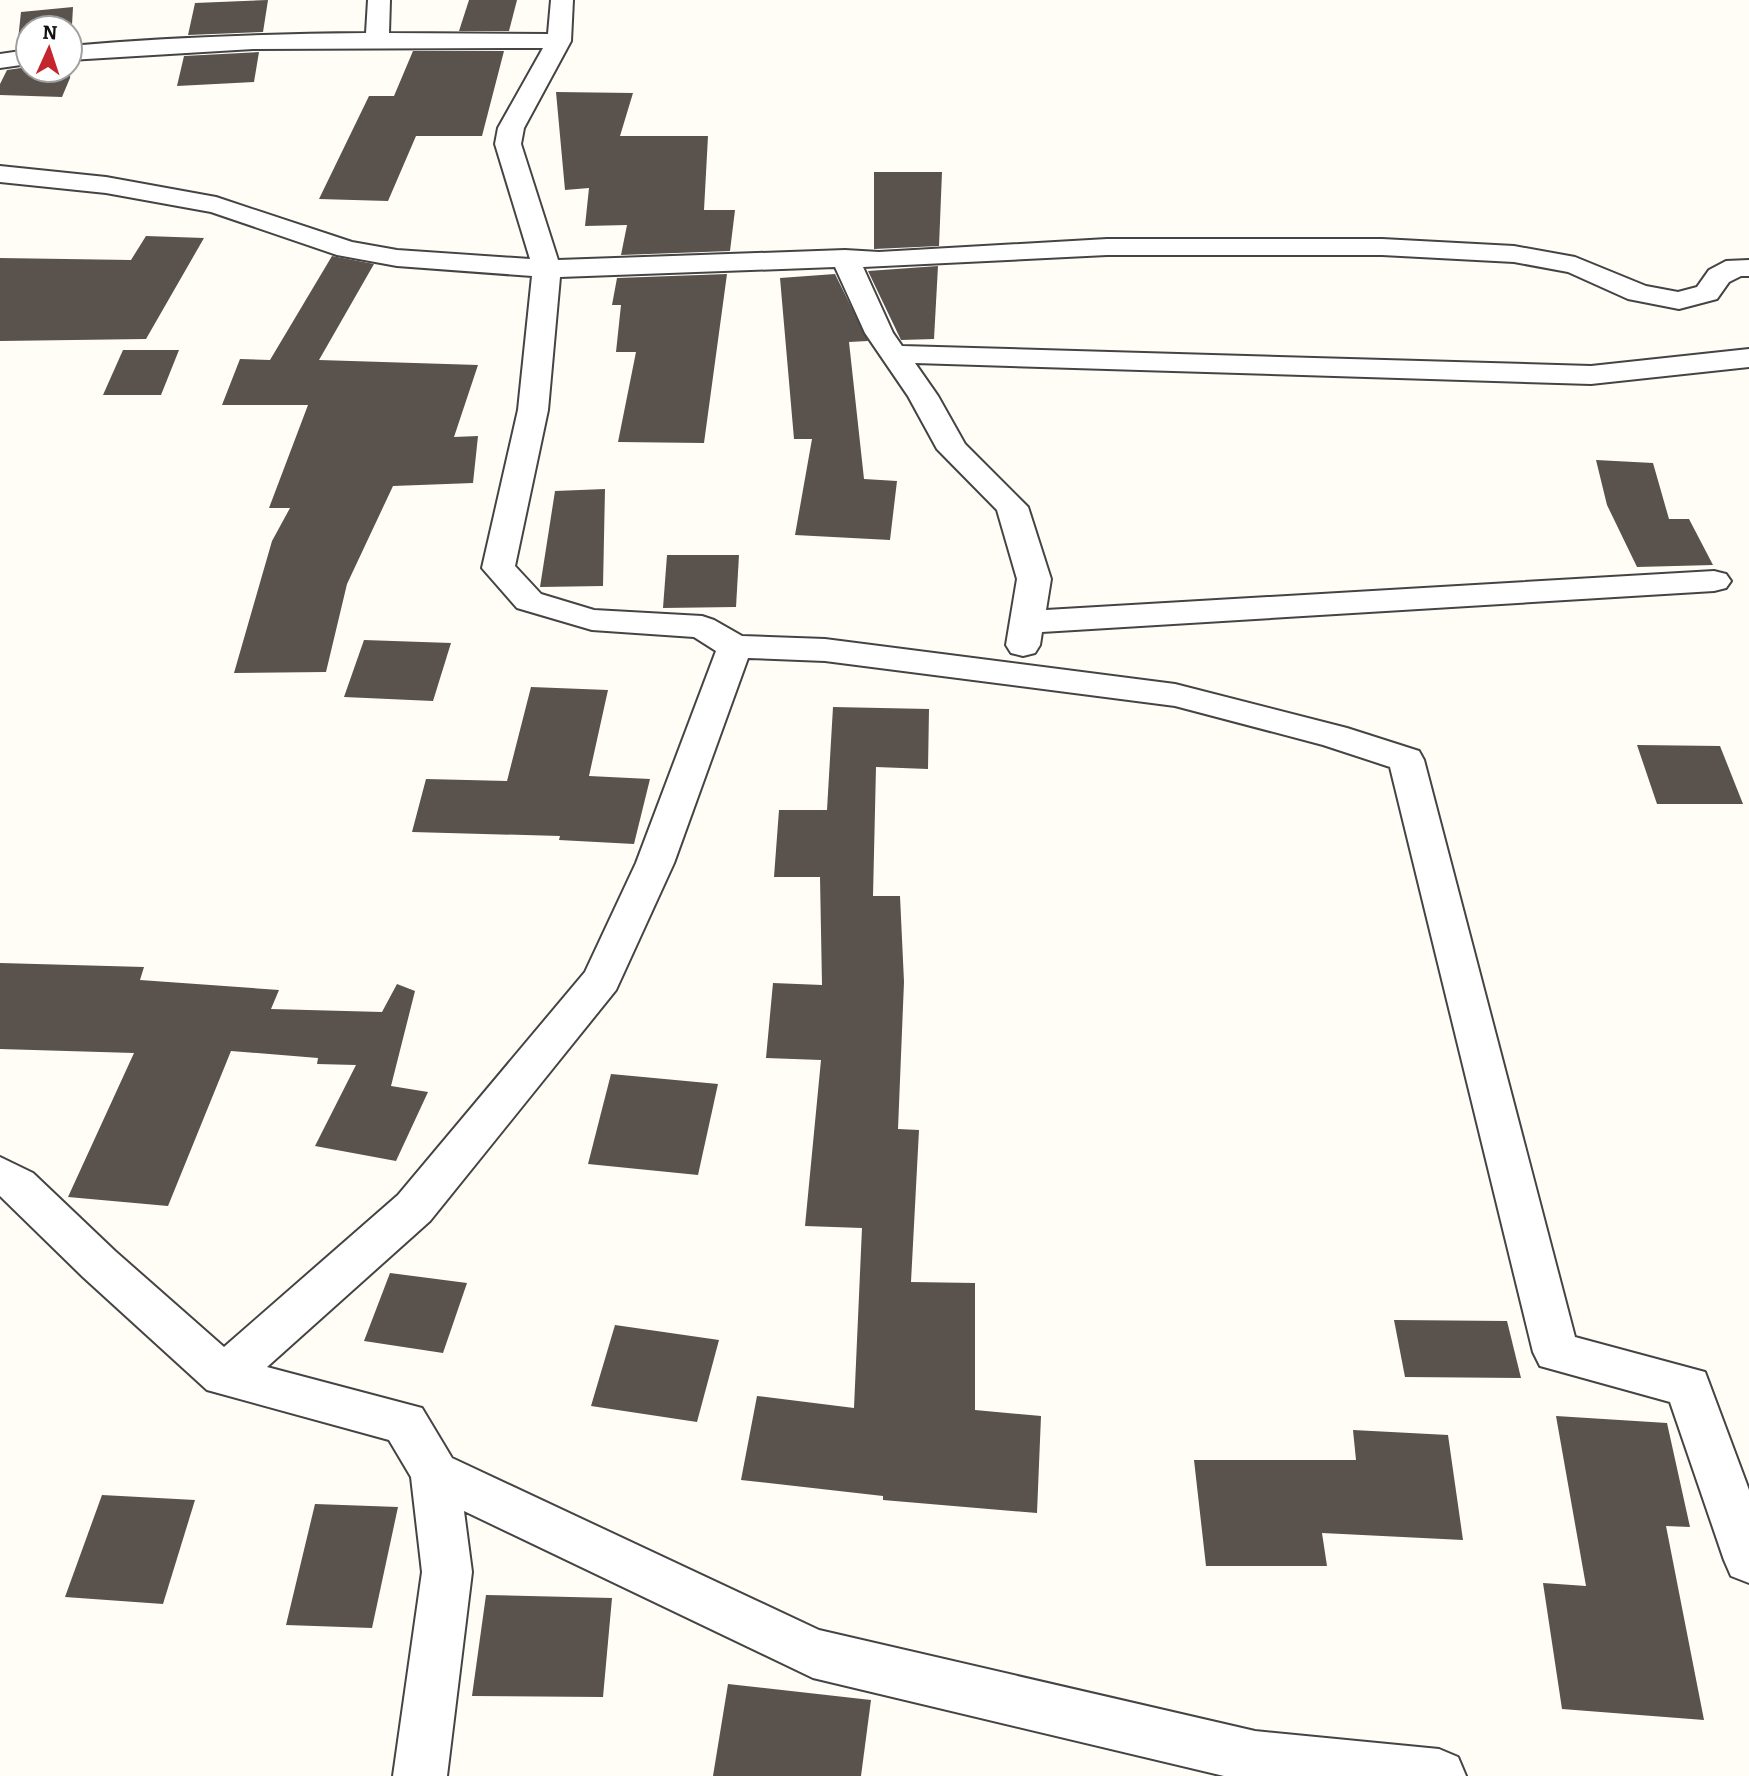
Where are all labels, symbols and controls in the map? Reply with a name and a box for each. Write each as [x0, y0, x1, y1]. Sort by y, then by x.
north arrow [14, 14, 84, 84]
text: N [42, 21, 58, 44]

